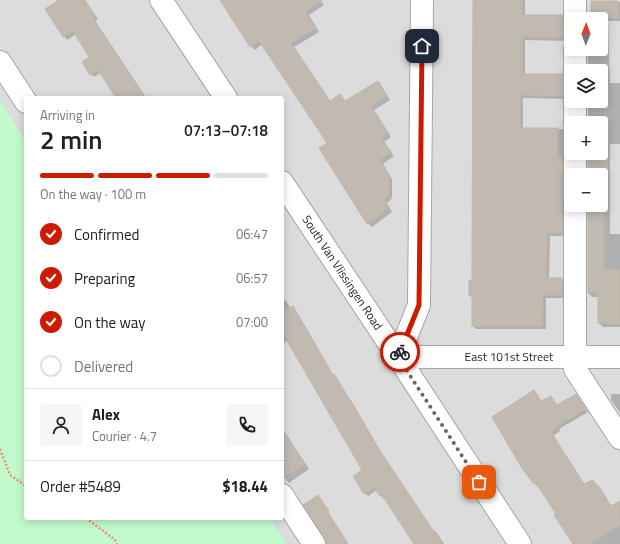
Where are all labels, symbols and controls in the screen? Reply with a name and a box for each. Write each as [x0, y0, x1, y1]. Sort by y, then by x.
north arrow [564, 12, 608, 56]
map controls [564, 12, 608, 212]
pin [405, 29, 439, 63]
icon: home [411, 35, 433, 57]
button: layers [564, 64, 608, 108]
text: Arriving in [40, 105, 95, 125]
button: + [564, 116, 608, 160]
text: 07:13–07:18 [184, 119, 268, 142]
text: 2 min [40, 120, 103, 159]
button: − [564, 168, 608, 212]
text: On the way · 100 m [40, 184, 146, 204]
street label: South Van Vlissingen Road [298, 211, 388, 334]
icon: check [40, 223, 62, 245]
text: Confirmed [74, 223, 139, 246]
text: 06:47 [236, 224, 268, 244]
icon: check [40, 267, 62, 289]
text: Preparing [74, 267, 135, 290]
text: 06:57 [236, 268, 268, 288]
icon: check [40, 311, 62, 333]
text: On the way [74, 311, 146, 334]
text: 07:00 [236, 312, 268, 332]
courier [380, 332, 420, 372]
icon: bike [389, 341, 411, 363]
street label: East 101st Street [465, 347, 554, 366]
text: Delivered [74, 355, 133, 378]
text: Alex [92, 403, 120, 426]
button: person [40, 404, 82, 446]
button: phone [226, 404, 268, 446]
text: Courier · 4.7 [92, 426, 157, 446]
pin [462, 465, 496, 499]
icon: bag [468, 471, 490, 493]
text: Order #5489 [40, 475, 121, 498]
text: $18.44 [222, 475, 268, 498]

